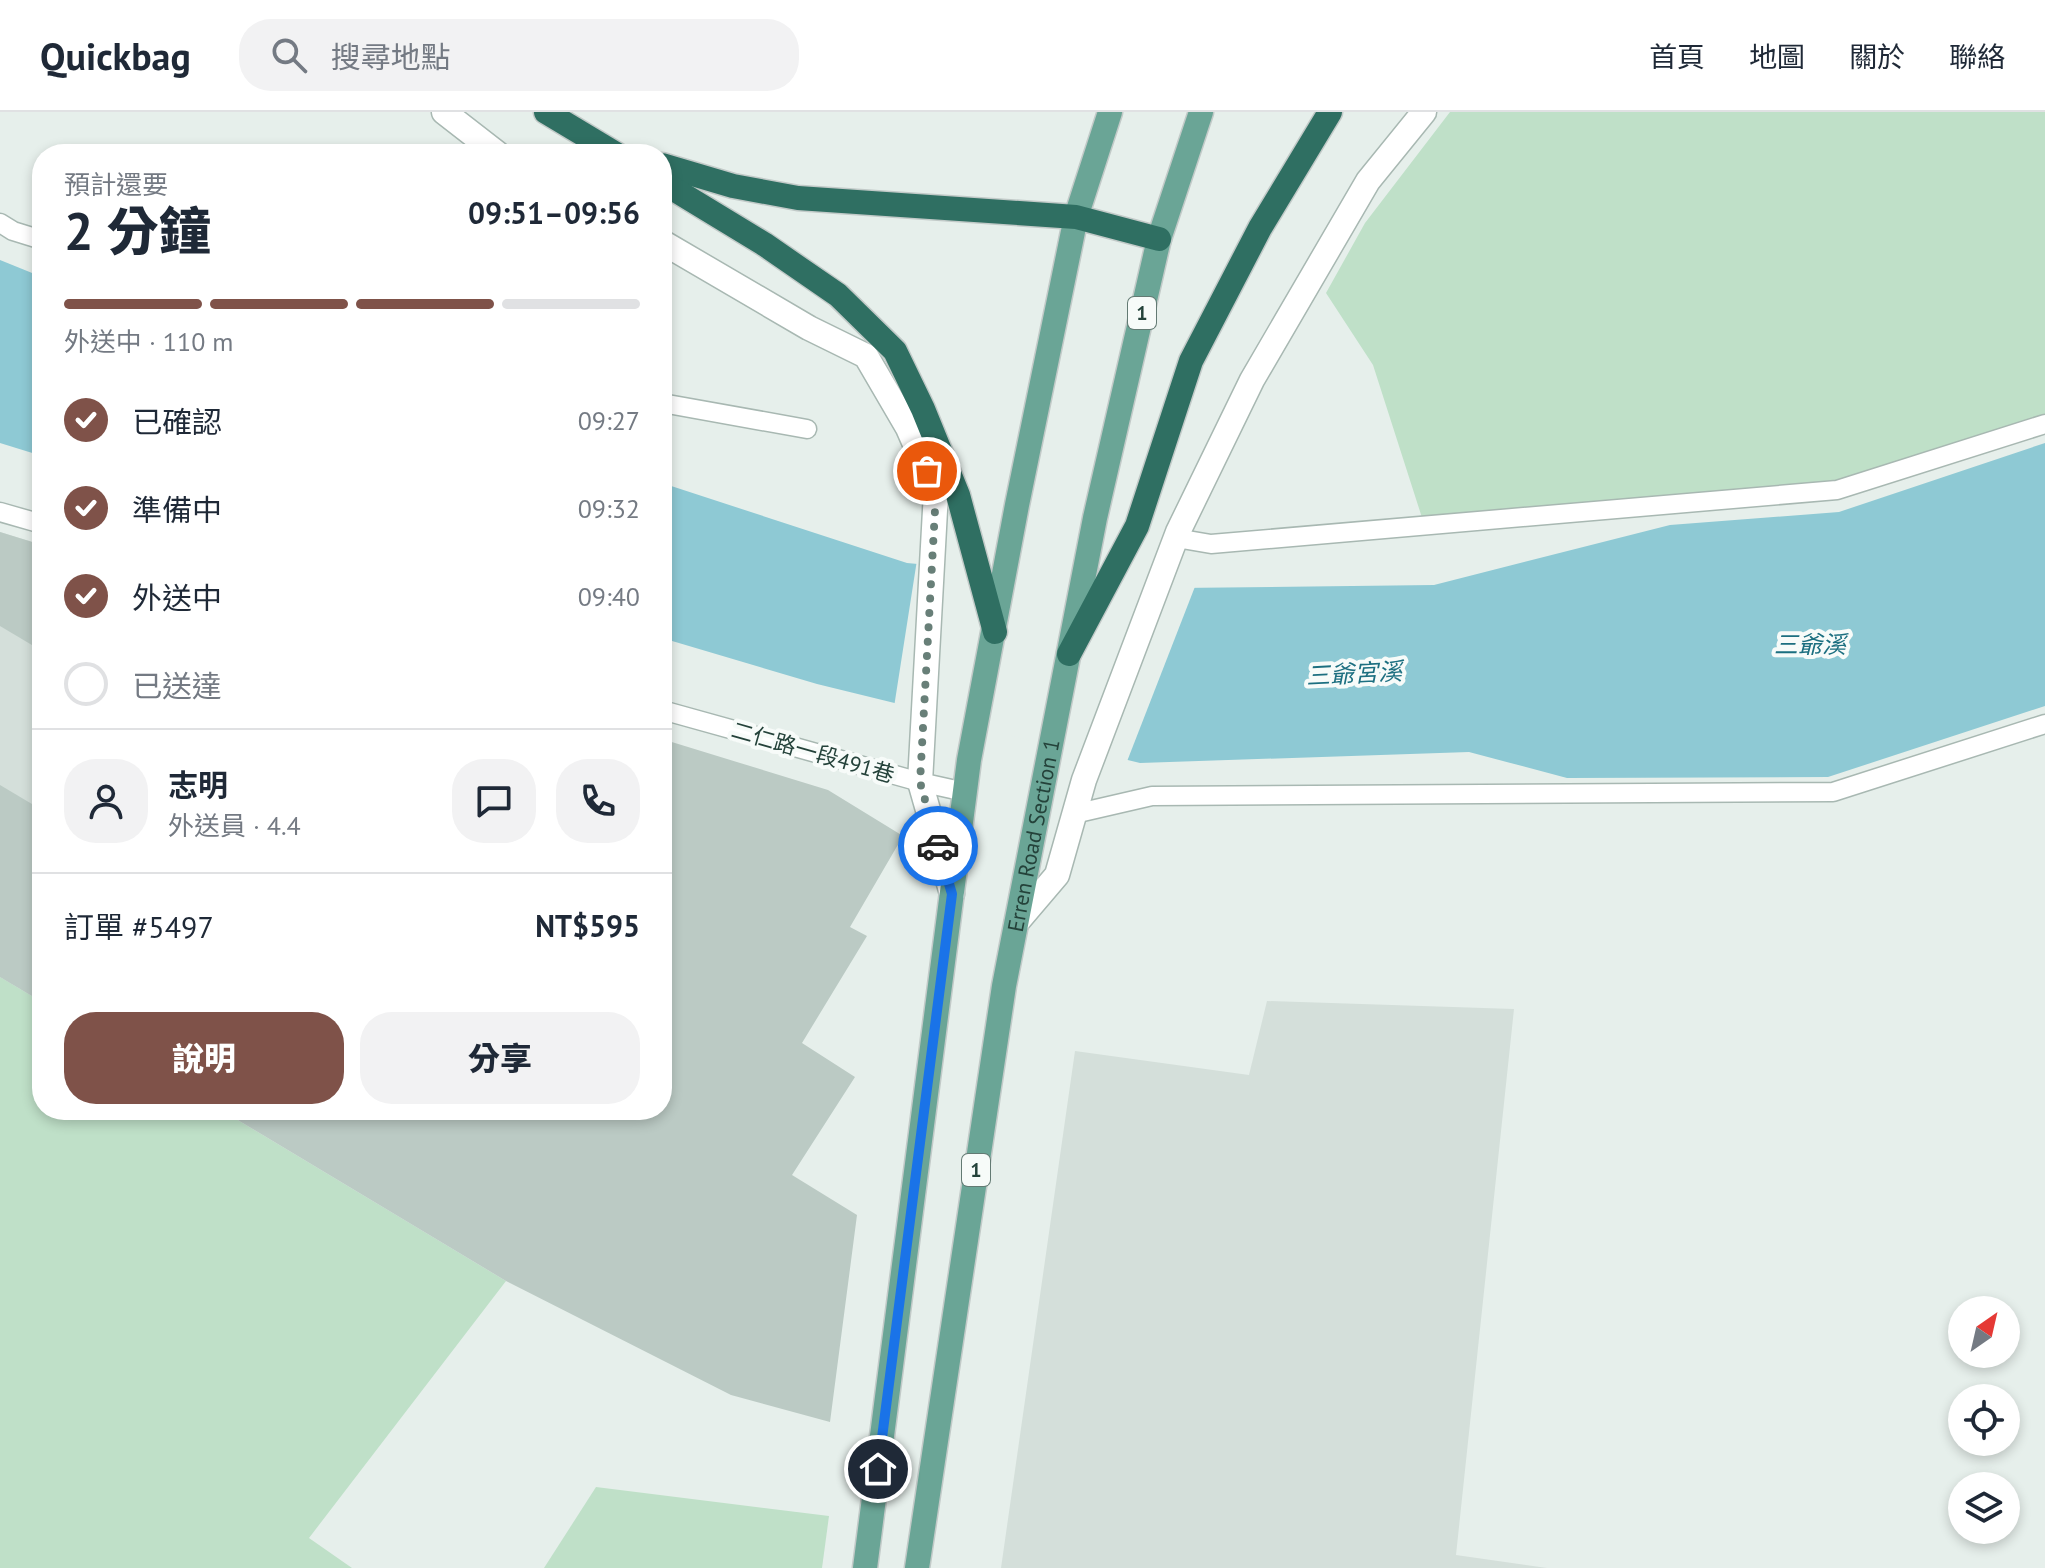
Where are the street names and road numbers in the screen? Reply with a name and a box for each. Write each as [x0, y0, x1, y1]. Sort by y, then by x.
road number: 1 [1128, 297, 1156, 329]
street label: 二仁路一段491巷 [728, 715, 898, 789]
street label: Erren Road Section 1 [1001, 736, 1066, 934]
road number: 1 [962, 1154, 990, 1186]

